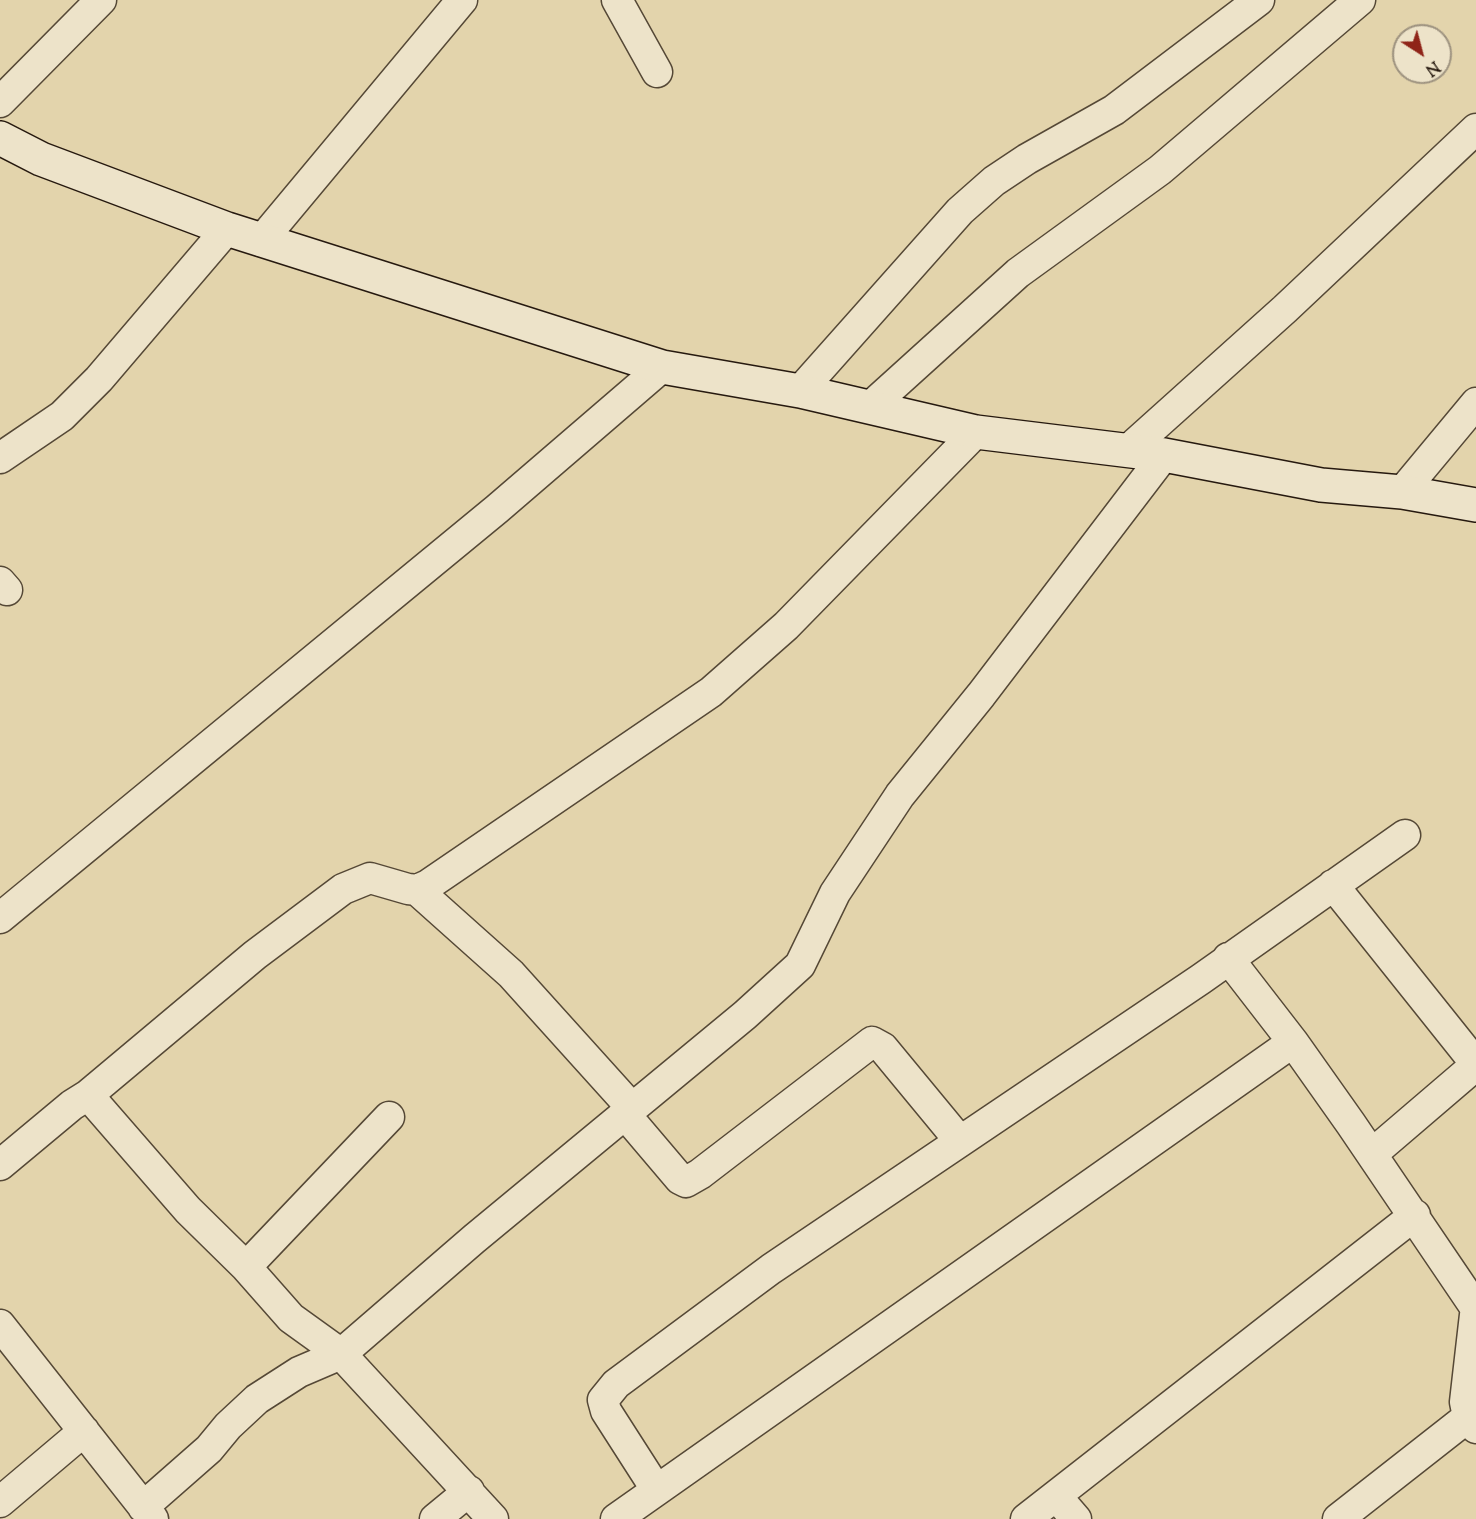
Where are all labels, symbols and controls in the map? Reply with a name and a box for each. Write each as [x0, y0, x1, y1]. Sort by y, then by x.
north arrow [1392, 24, 1452, 84]
text: N [1420, 54, 1444, 80]

